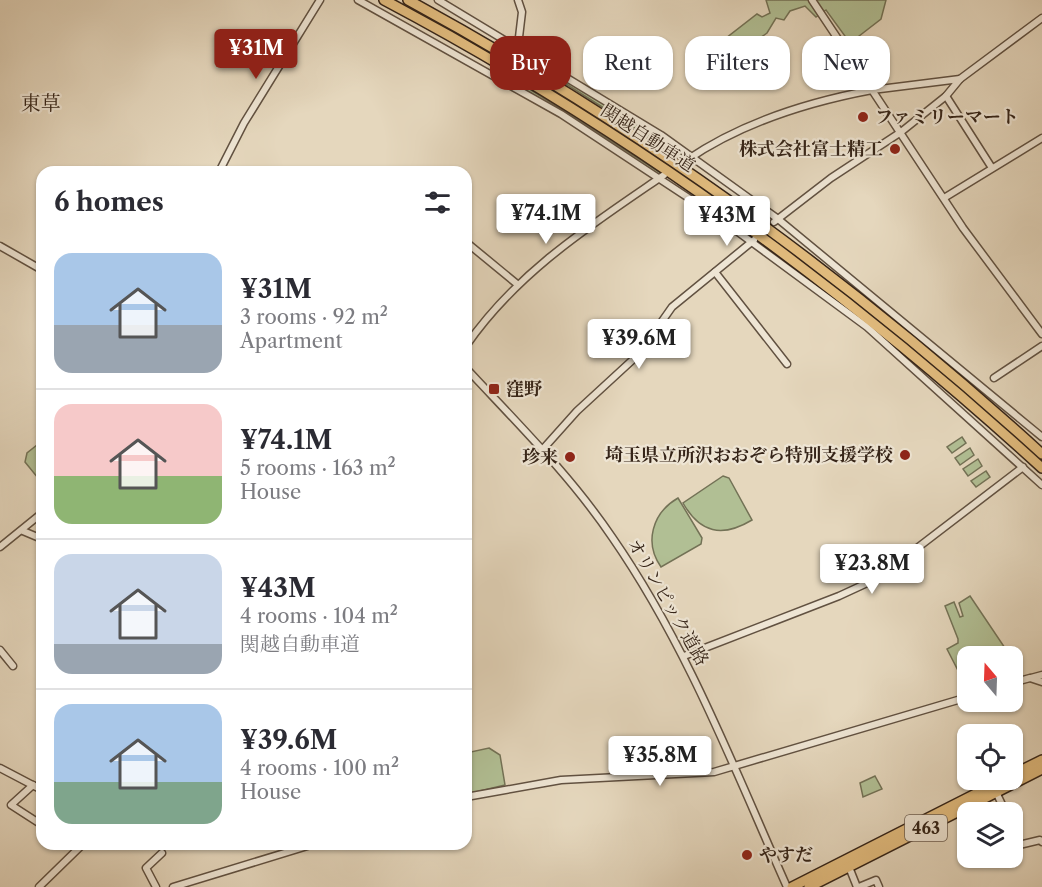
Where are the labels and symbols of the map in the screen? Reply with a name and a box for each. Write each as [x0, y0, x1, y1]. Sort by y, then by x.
pin: ¥31M [220, 29, 292, 80]
district label: 東草 [21, 91, 61, 115]
street label: 関越自動車道 [597, 99, 699, 177]
place label: ファミリーマート [875, 106, 1019, 128]
marker: ファミリーマート [856, 110, 870, 124]
place label: 株式会社富士精工 [739, 138, 883, 160]
marker: 株式会社富士精工 [888, 142, 902, 156]
pin: ¥74.1M [497, 194, 595, 245]
pin: ¥43M [691, 196, 763, 247]
pin: ¥39.6M [590, 319, 688, 370]
place label: 窪野 [506, 378, 543, 400]
marker: 窪野 [487, 382, 501, 396]
place label: 埼玉県立所沢おおぞら特別支援学校 [605, 444, 893, 466]
place label: 珍来 [522, 446, 558, 468]
marker: 埼玉県立所沢おおぞら特別支援学校 [898, 448, 912, 462]
marker: 珍来 [563, 450, 577, 464]
street label: オリンピック道路 [623, 534, 713, 670]
pin: ¥23.8M [823, 544, 921, 595]
north arrow [957, 646, 1023, 712]
pin: ¥35.8M [611, 736, 709, 787]
road number: 463 [905, 815, 947, 841]
place label: やすだ [759, 844, 813, 866]
marker: やすだ [740, 848, 754, 862]

